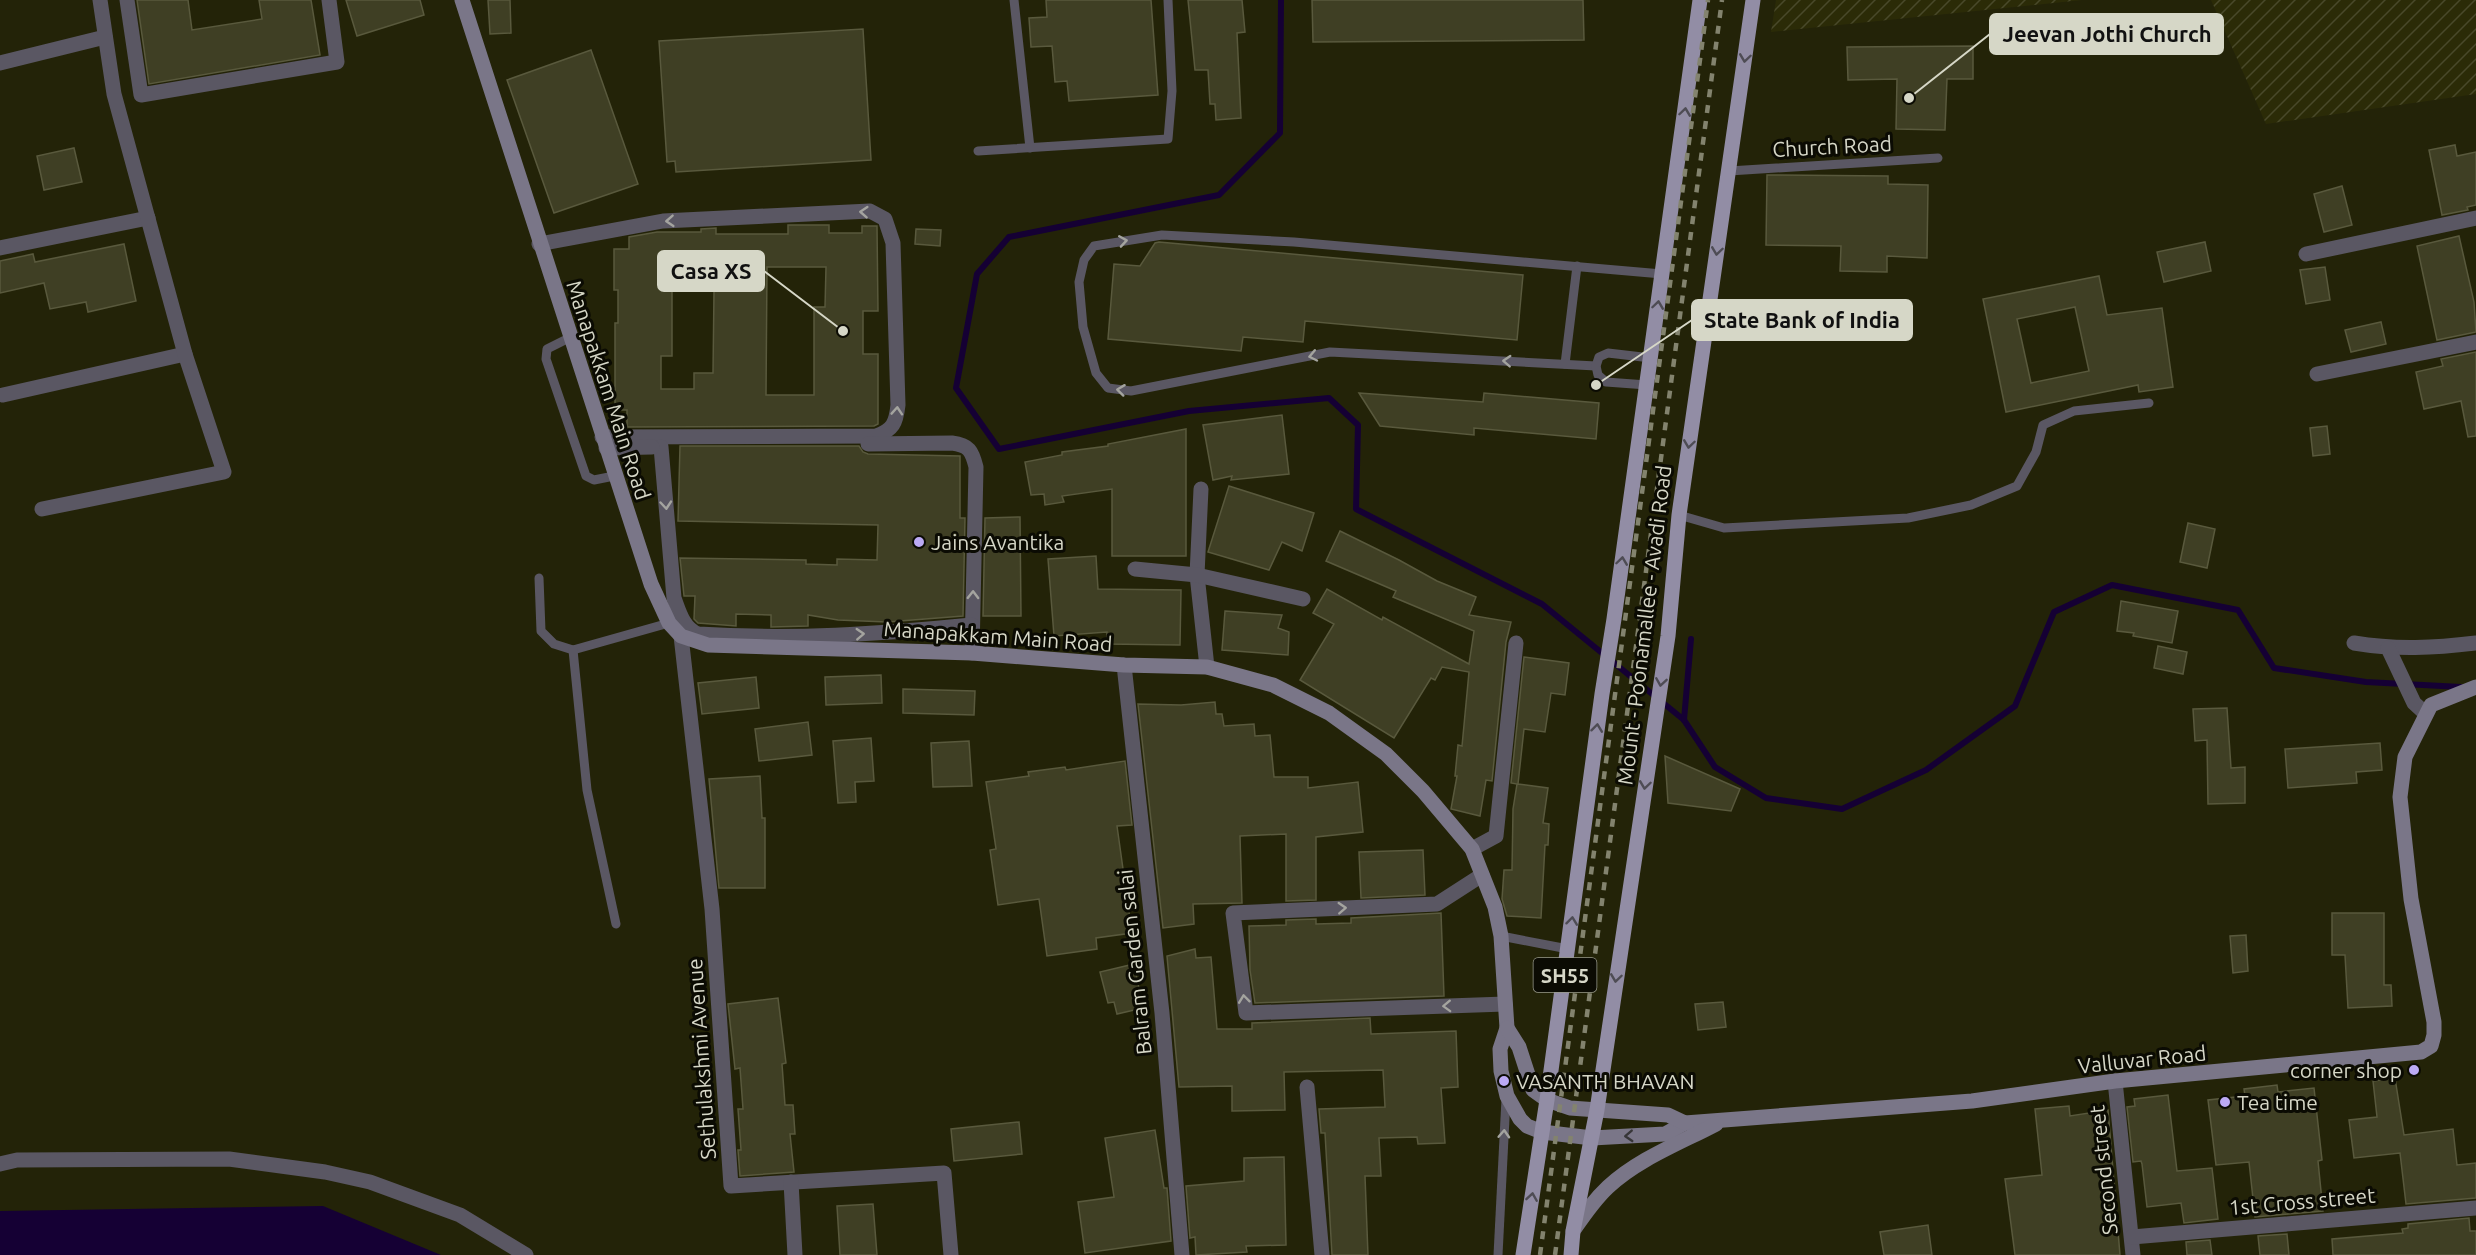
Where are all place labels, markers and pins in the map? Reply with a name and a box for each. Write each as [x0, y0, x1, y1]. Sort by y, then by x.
callout: Jeevan Jothi Church [1990, 14, 2223, 54]
callout: Casa XS [658, 251, 764, 291]
callout: State Bank of India [1692, 300, 1912, 340]
place label: Jains Avantika [931, 530, 1064, 554]
marker: Jains Avantika [912, 535, 926, 549]
place label: corner shop [2290, 1058, 2402, 1082]
marker: corner shop [2407, 1063, 2421, 1077]
place label: VASANTH BHAVAN [1516, 1069, 1694, 1093]
marker: VASANTH BHAVAN [1497, 1074, 1511, 1088]
place label: Tea time [2237, 1090, 2318, 1114]
marker: Tea time [2218, 1095, 2232, 1109]

